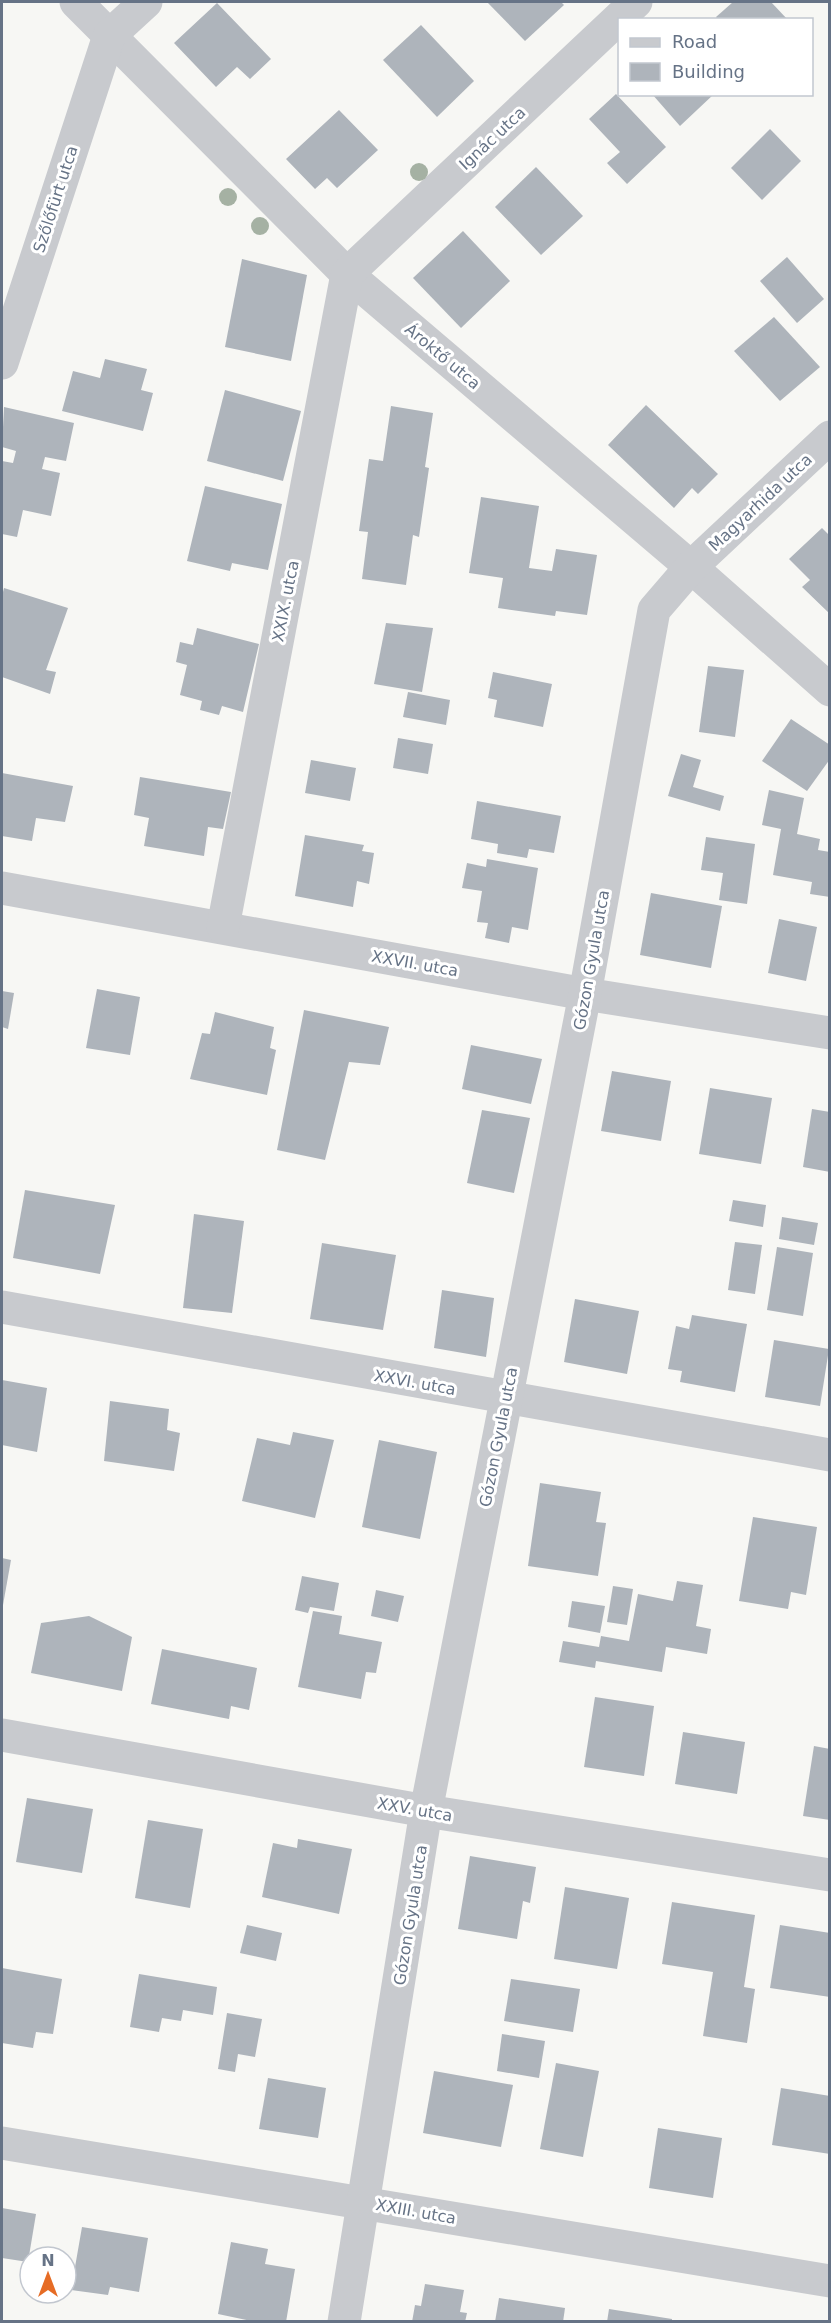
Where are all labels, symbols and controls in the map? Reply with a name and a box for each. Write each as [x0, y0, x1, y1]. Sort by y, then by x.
legend [618, 18, 813, 96]
text: Road [672, 31, 717, 52]
text: Building [672, 61, 745, 82]
street label: Ignác utca [455, 103, 529, 174]
street label: Szőlőfürt utca [29, 143, 82, 255]
street label: Ároktő utca [401, 319, 484, 393]
street label: Magyarhida utca [705, 450, 816, 555]
street label: XXIX. utca [268, 559, 303, 644]
street label: Gózon Gyula utca [570, 889, 613, 1032]
street label: XXVII. utca [370, 947, 460, 980]
street label: XXVI. utca [373, 1366, 457, 1399]
street label: Gózon Gyula utca [476, 1366, 521, 1509]
street label: XXV. utca [376, 1794, 454, 1825]
street label: Gózon Gyula utca [390, 1843, 431, 1987]
street label: XXIII. utca [374, 2195, 458, 2228]
north arrow [18, 2245, 78, 2305]
text: N [41, 2251, 55, 2270]

